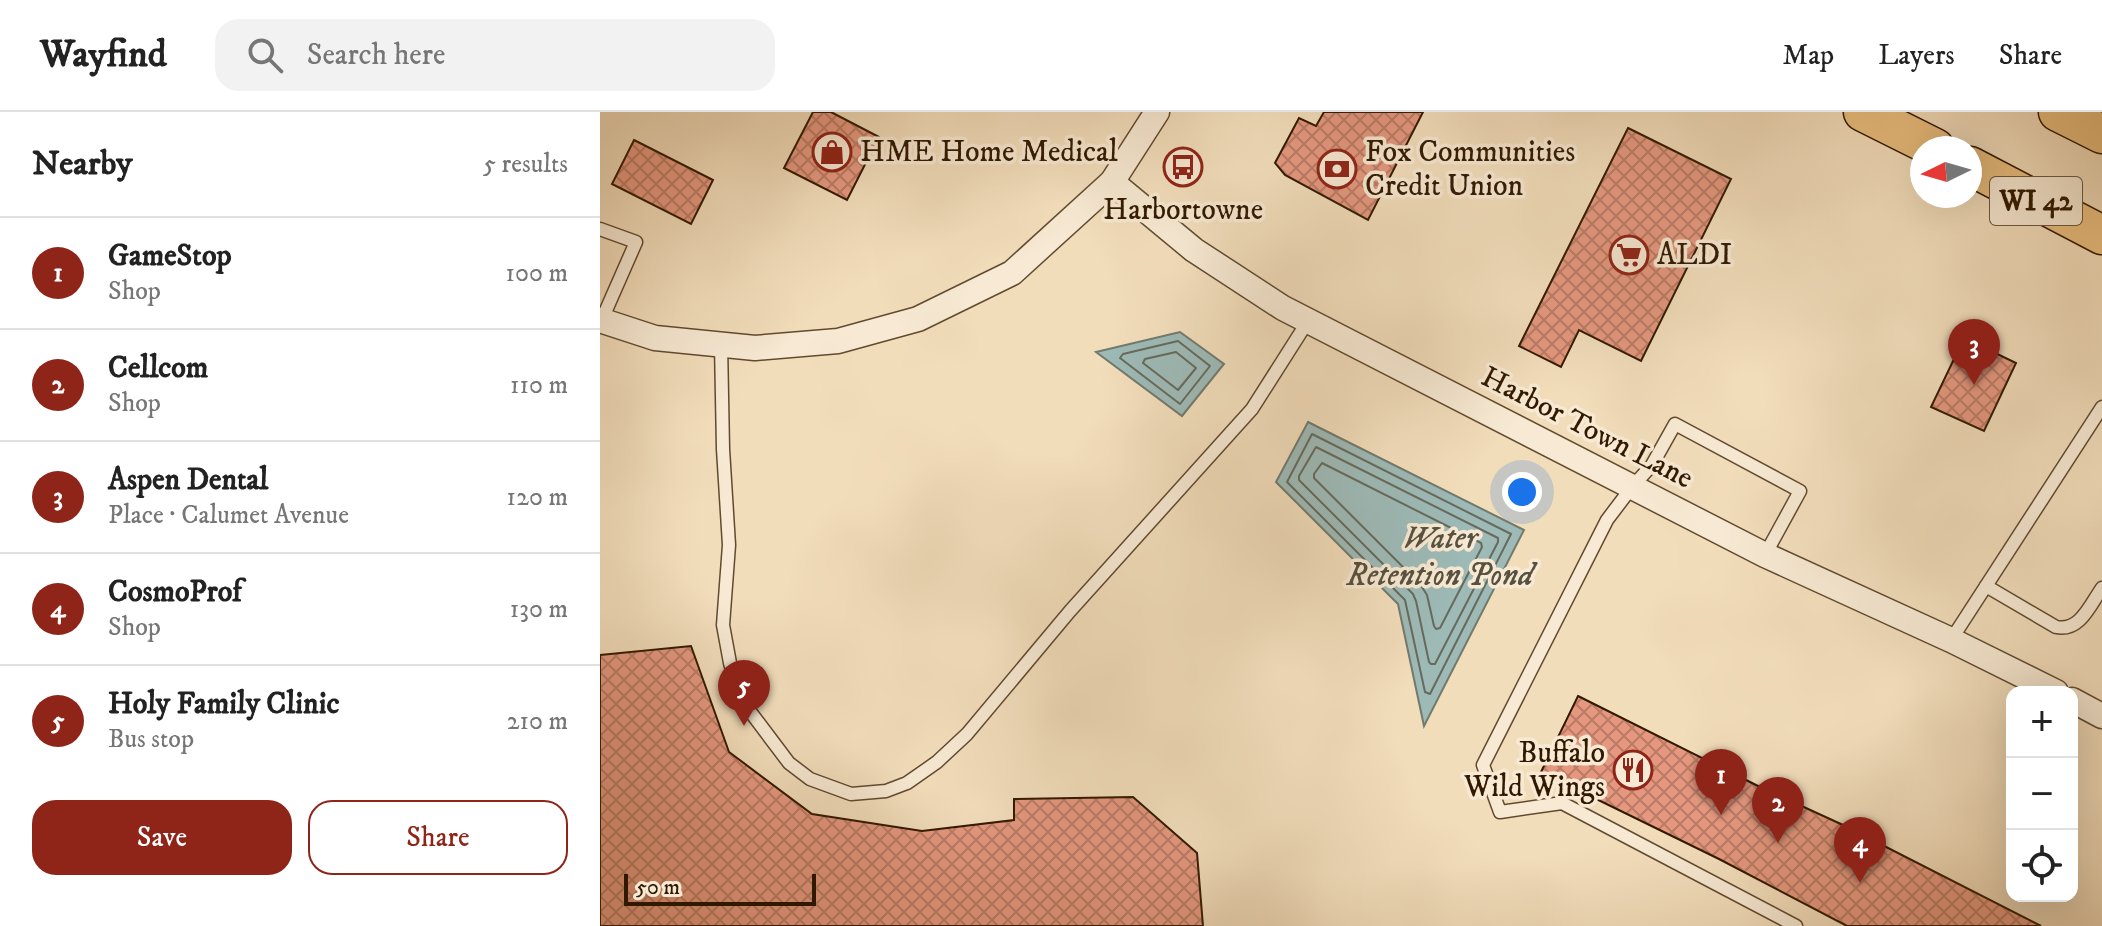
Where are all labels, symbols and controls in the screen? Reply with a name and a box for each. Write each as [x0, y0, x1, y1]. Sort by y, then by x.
search box [215, 19, 775, 91]
text: Wayfind [40, 31, 167, 79]
icon: search [243, 33, 287, 77]
text: Search here [307, 37, 445, 74]
text: Map [1783, 38, 1834, 73]
text: Layers [1878, 38, 1955, 73]
text: Share [1999, 38, 2062, 73]
shop icon: HME Home Medical [811, 131, 853, 173]
place label: HME Home Medical [860, 134, 1118, 171]
place label: Fox Communities Credit Union [1365, 134, 1575, 205]
north arrow [1910, 136, 1982, 208]
text: Nearby [32, 143, 133, 185]
bus stop icon: Harbortowne [1162, 146, 1204, 188]
text: 5 results [483, 148, 568, 181]
bank icon: Fox Communities Credit Union [1316, 148, 1358, 190]
road number: WI 42 [1990, 177, 2082, 225]
place label: Harbortowne [1103, 192, 1263, 229]
supermarket icon: ALDI [1608, 234, 1650, 276]
place label: ALDI [1657, 237, 1732, 274]
text: GameStop [108, 238, 232, 275]
text: 1 [53, 257, 63, 290]
text: 100 m [505, 257, 568, 290]
text: Shop [108, 275, 161, 308]
pin: 3 [1948, 319, 2000, 385]
text: Cellcom [108, 350, 208, 387]
street label: Harbor Town Lane [1475, 359, 1699, 497]
text: 2 [52, 369, 64, 402]
text: 110 m [510, 369, 568, 402]
text: Shop [108, 387, 161, 420]
text: Aspen Dental [108, 462, 268, 499]
your location [1502, 472, 1542, 512]
text: 3 [53, 481, 63, 514]
text: 120 m [507, 481, 568, 514]
text: Place · Calumet Avenue [108, 499, 349, 532]
water label: Water Retention Pond [1345, 519, 1538, 596]
text: CosmoProf [108, 574, 242, 611]
text: 4 [51, 593, 65, 626]
text: 130 m [510, 593, 568, 626]
text: Shop [108, 611, 161, 644]
pin: 5 [718, 660, 770, 726]
text: Holy Family Clinic [108, 686, 339, 723]
map controls [2006, 686, 2078, 902]
button: + [2006, 686, 2078, 758]
text: 5 [52, 705, 64, 738]
text: 210 m [507, 705, 568, 738]
text: Bus stop [108, 723, 194, 756]
place label: Buffalo Wild Wings [1463, 735, 1605, 806]
restaurant icon: Buffalo Wild Wings [1612, 749, 1654, 791]
pin: 1 [1695, 749, 1747, 815]
button: − [2006, 758, 2078, 830]
pin: 2 [1752, 777, 1804, 843]
button: Save [32, 800, 292, 875]
button: Share [308, 800, 568, 875]
pin: 4 [1834, 817, 1886, 883]
button: locate [2006, 830, 2078, 902]
scale bar [624, 870, 816, 906]
text: 50 m [636, 874, 680, 901]

